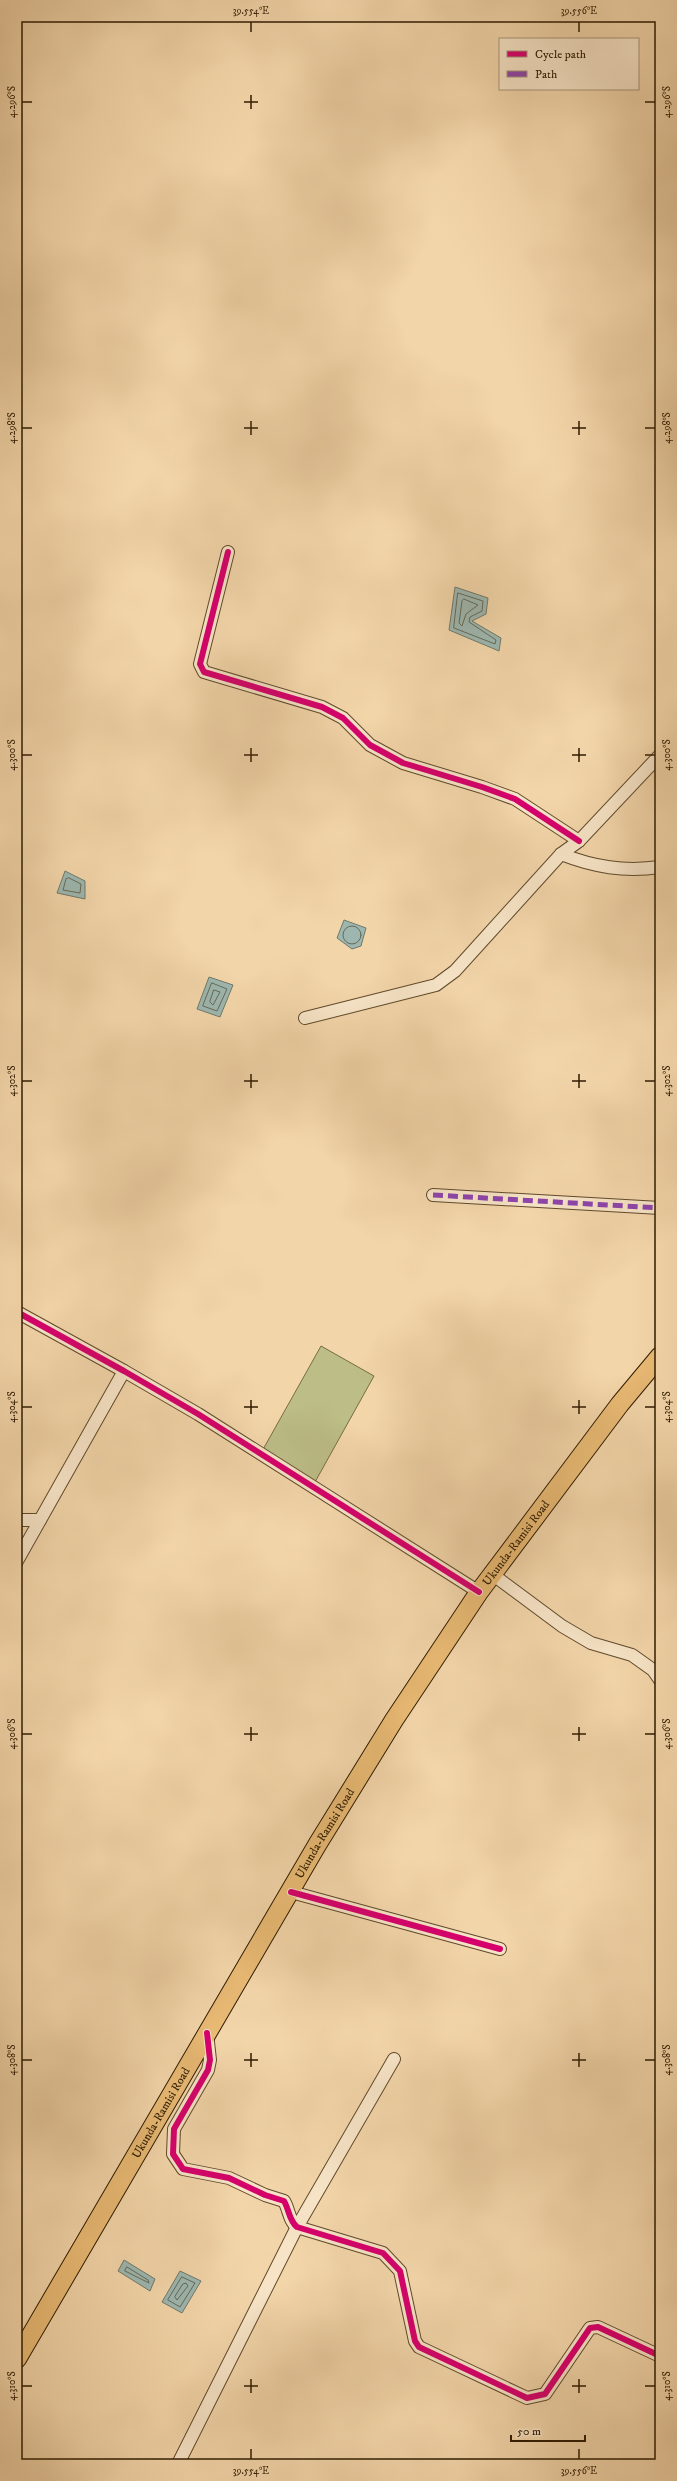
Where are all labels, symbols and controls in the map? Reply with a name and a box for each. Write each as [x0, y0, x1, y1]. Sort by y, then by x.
text: 39.554°E [233, 5, 269, 17]
text: 39.556°E [561, 5, 597, 17]
legend [499, 38, 639, 90]
text: Cycle path [535, 47, 587, 62]
text: Path [535, 67, 558, 82]
text: 4.296°S [6, 86, 18, 118]
text: 4.296°S [661, 86, 673, 118]
text: 4.298°S [6, 412, 18, 444]
text: 4.298°S [661, 412, 673, 444]
text: 4.300°S [6, 739, 18, 771]
text: 4.300°S [661, 739, 673, 771]
text: 4.302°S [6, 1066, 18, 1096]
text: 4.302°S [661, 1066, 673, 1096]
text: 4.304°S [6, 1391, 18, 1423]
text: 4.304°S [661, 1391, 673, 1423]
street label: Ukunda-Ramisi Road [479, 1497, 553, 1589]
text: 4.306°S [6, 1718, 18, 1750]
text: 4.306°S [661, 1718, 673, 1750]
street label: Ukunda-Ramisi Road [292, 1785, 358, 1881]
text: 4.308°S [6, 2045, 18, 2075]
text: 4.308°S [661, 2045, 673, 2075]
street label: Ukunda-Ramisi Road [128, 2065, 193, 2161]
text: 4.310°S [6, 2371, 18, 2401]
text: 4.310°S [661, 2371, 673, 2401]
scale bar [511, 2417, 585, 2443]
text: 50 m [517, 2424, 541, 2439]
text: 39.554°E [233, 2465, 269, 2477]
text: 39.556°E [561, 2465, 597, 2477]

